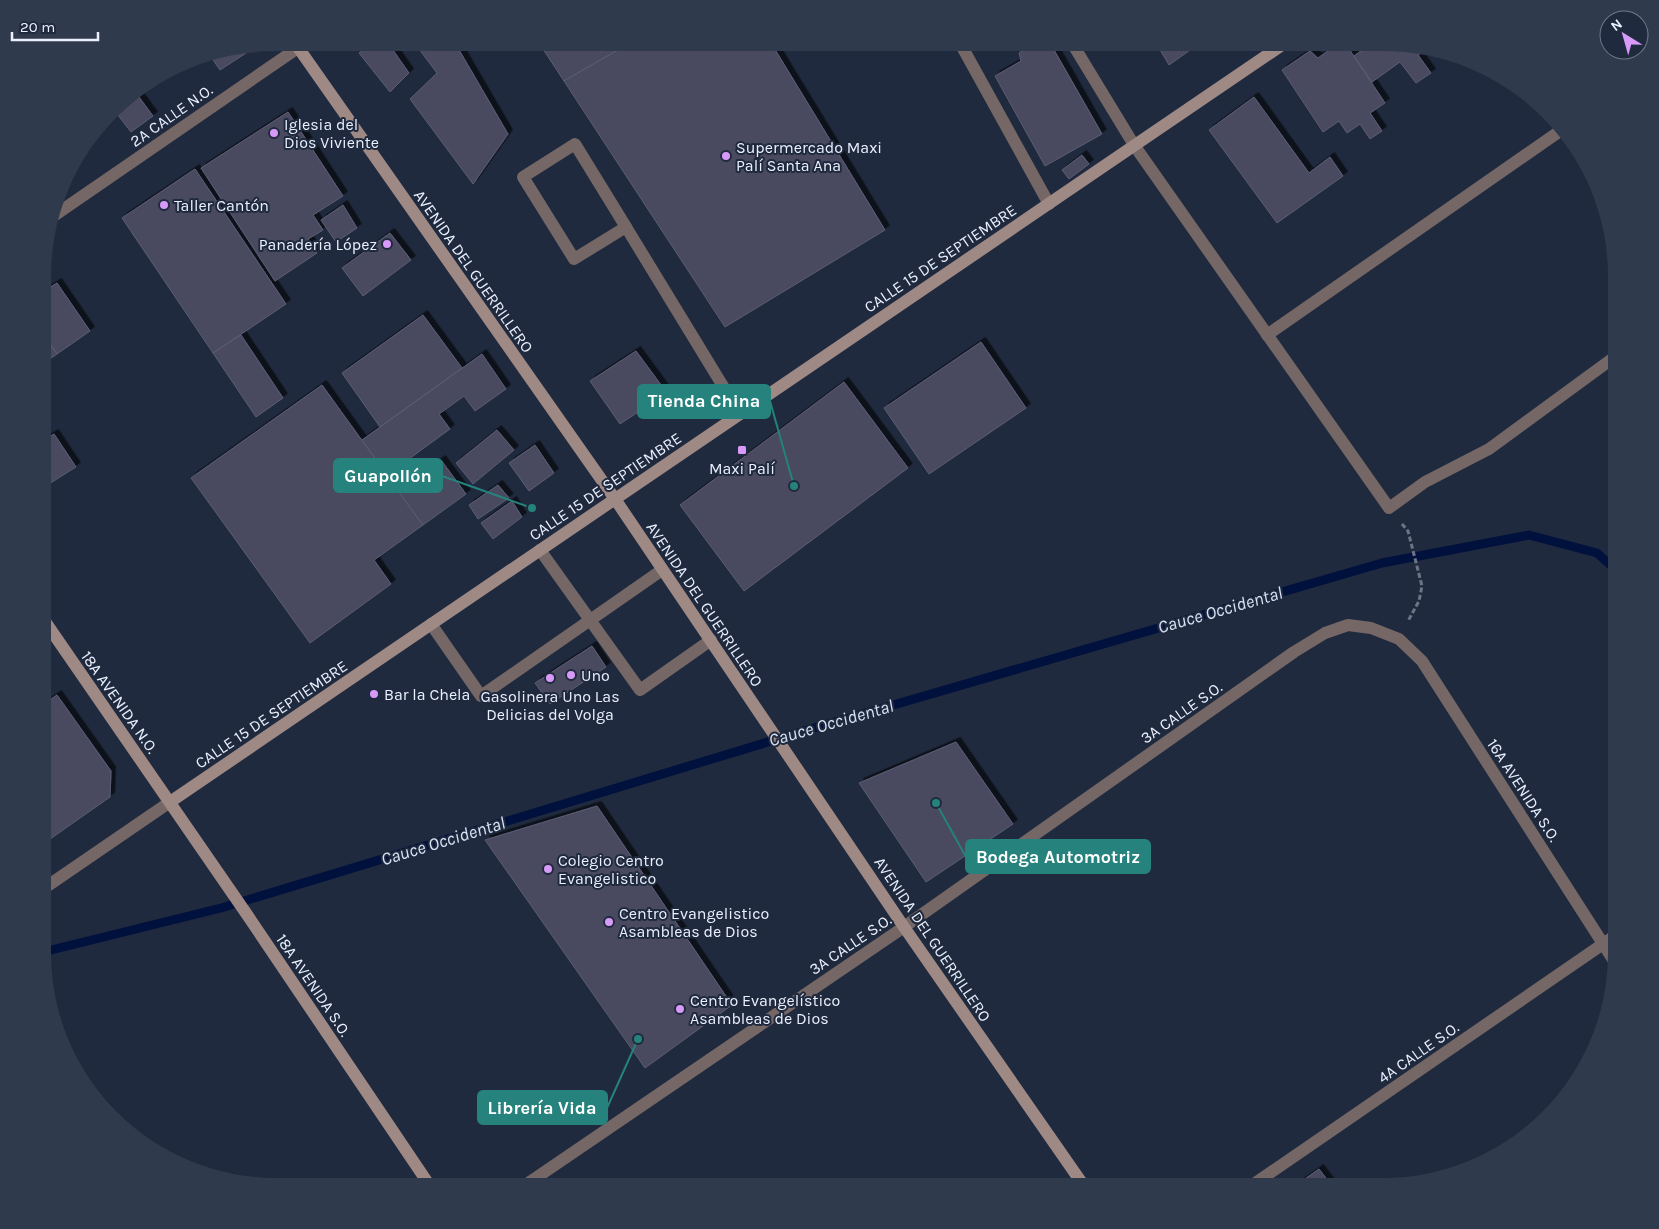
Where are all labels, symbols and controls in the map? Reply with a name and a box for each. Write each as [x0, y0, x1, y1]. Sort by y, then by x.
scale bar [12, 10, 99, 42]
north arrow [1599, 10, 1649, 60]
text: N [1607, 15, 1626, 35]
text: 20 m [20, 18, 55, 36]
street label: 2A CALLE N.O. [127, 80, 216, 151]
place label: Iglesia del Dios Viviente [284, 115, 379, 152]
marker: Iglesia del Dios Viviente [268, 127, 280, 139]
place label: Supermercado Maxi Palí Santa Ana [736, 138, 882, 175]
marker: Supermercado Maxi Palí Santa Ana [720, 150, 732, 162]
street label: AVENIDA DEL GUERRILLERO [410, 186, 537, 356]
place label: Taller Cantón [174, 196, 269, 215]
marker: Taller Cantón [158, 199, 170, 211]
street label: CALLE 15 DE SEPTIEMBRE [861, 200, 1020, 316]
place label: Panadería López [259, 235, 377, 254]
marker: Panadería López [381, 238, 393, 250]
callout: Tienda China [638, 385, 770, 418]
text: Tienda China [648, 390, 760, 412]
street label: CALLE 15 DE SEPTIEMBRE [526, 428, 685, 544]
marker: Maxi Palí [736, 444, 748, 456]
callout: Guapollón [334, 459, 442, 492]
place label: Maxi Palí [709, 459, 775, 478]
text: Guapollón [344, 465, 432, 487]
street label: AVENIDA DEL GUERRILLERO [642, 518, 767, 690]
water label: Cauce Occidental [1155, 582, 1285, 638]
street label: 18A AVENIDA N.O. [77, 647, 162, 757]
street label: CALLE 15 DE SEPTIEMBRE [192, 656, 351, 772]
place label: Uno [581, 666, 610, 685]
marker: Uno [565, 669, 577, 681]
marker: Gasolinera Uno Las Delicias del Volga [544, 672, 556, 684]
street label: 3A CALLE S.O. [1137, 677, 1226, 747]
place label: Bar la Chela [384, 685, 470, 704]
place label: Gasolinera Uno Las Delicias del Volga [480, 687, 620, 724]
marker: Bar la Chela [368, 688, 380, 700]
water label: Cauce Occidental [766, 695, 896, 751]
street label: 16A AVENIDA S.O. [1483, 735, 1564, 845]
water label: Cauce Occidental [378, 812, 508, 870]
callout: Bodega Automotriz [966, 840, 1150, 873]
text: Bodega Automotriz [976, 846, 1140, 868]
place label: Colegio Centro Evangelistico [558, 851, 664, 888]
street label: AVENIDA DEL GUERRILLERO [870, 853, 995, 1025]
marker: Colegio Centro Evangelistico [542, 863, 554, 875]
place label: Centro Evangelistico Asambleas de Dios [619, 904, 769, 941]
street label: 3A CALLE S.O. [806, 910, 895, 979]
marker: Centro Evangelistico Asambleas de Dios [603, 916, 615, 928]
street label: 18A AVENIDA S.O. [272, 930, 355, 1040]
place label: Centro Evangelístico Asambleas de Dios [690, 991, 840, 1028]
marker: Centro Evangelístico Asambleas de Dios [674, 1003, 686, 1015]
street label: 4A CALLE S.O. [1374, 1017, 1463, 1087]
callout: Librería Vida [478, 1091, 607, 1124]
text: Librería Vida [488, 1097, 596, 1119]

